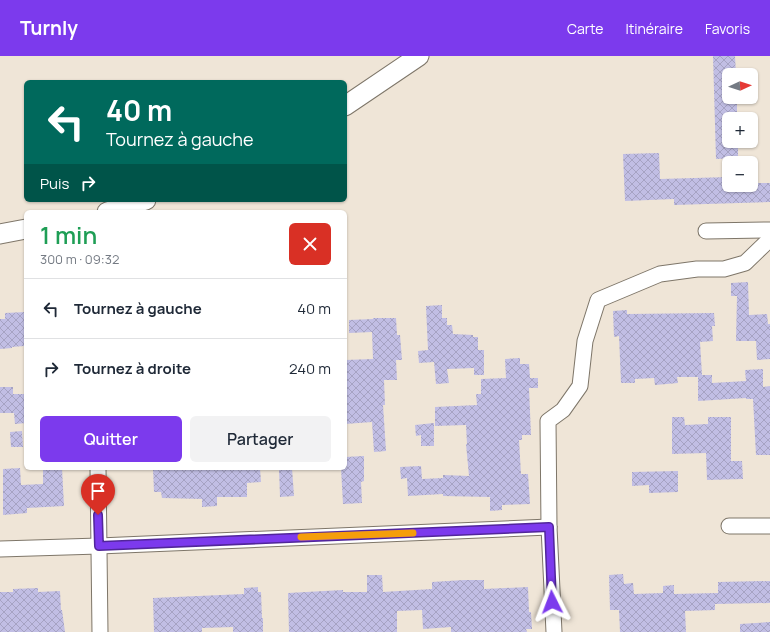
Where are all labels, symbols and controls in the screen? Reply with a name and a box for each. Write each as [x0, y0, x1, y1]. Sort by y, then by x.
text: Turnly [20, 15, 78, 41]
text: Carte [567, 19, 603, 38]
text: Itinéraire [625, 19, 683, 38]
text: Favoris [705, 19, 750, 38]
north arrow [722, 68, 758, 104]
map controls [722, 68, 758, 192]
text: 40 m [106, 91, 172, 129]
icon: left [40, 96, 92, 148]
button: + [722, 112, 758, 148]
text: Tournez à gauche [106, 127, 254, 151]
button: − [722, 156, 758, 192]
icon: right [77, 172, 99, 194]
text: Puis [40, 173, 69, 194]
text: 1 min [40, 218, 97, 251]
button: close [289, 223, 331, 265]
text: 300 m · 09:32 [40, 250, 119, 268]
icon: left [40, 298, 62, 320]
text: Tournez à gauche [74, 298, 202, 319]
text: 40 m [297, 298, 331, 319]
icon: right [40, 358, 62, 380]
text: Tournez à droite [74, 358, 191, 379]
text: 240 m [289, 358, 331, 379]
button: Quitter [40, 416, 182, 462]
button: Partager [190, 416, 331, 462]
pin [81, 474, 115, 515]
icon: arrive [87, 480, 109, 502]
position arrow [531, 581, 573, 623]

